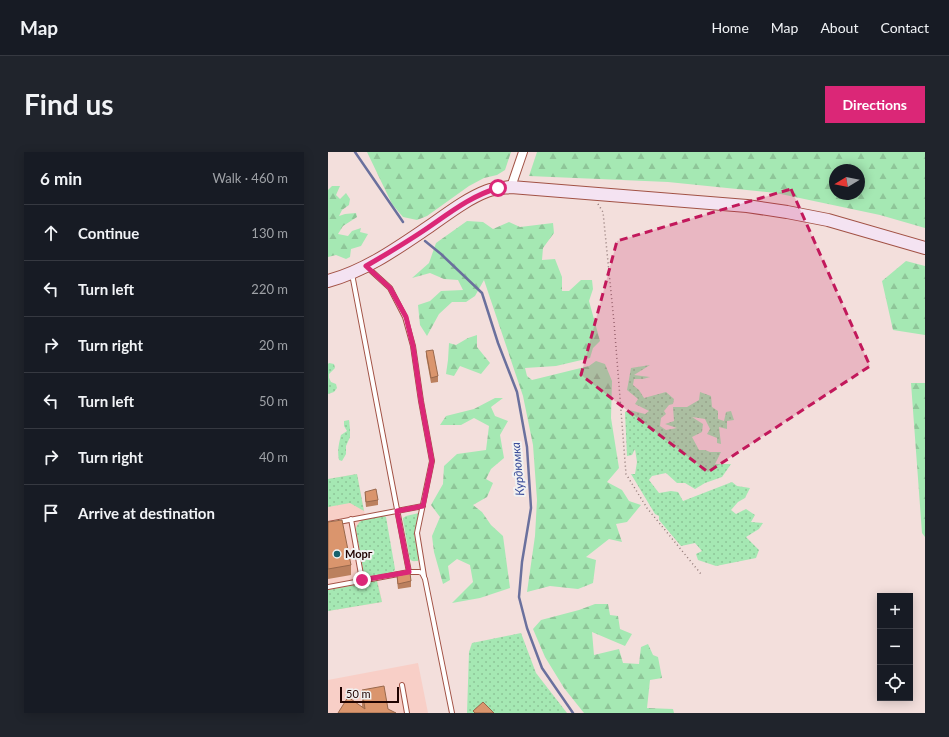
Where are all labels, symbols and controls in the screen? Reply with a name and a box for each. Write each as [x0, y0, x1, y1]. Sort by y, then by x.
text: Map [20, 16, 58, 39]
text: Home [711, 19, 749, 36]
text: Map [771, 19, 798, 36]
text: About [820, 19, 858, 36]
text: Contact [880, 19, 929, 36]
button: Directions [825, 86, 925, 123]
text: Find us [24, 87, 114, 121]
north arrow [829, 164, 865, 200]
text: 6 min [40, 168, 82, 189]
text: Walk · 460 m [212, 170, 288, 186]
route start [489, 179, 507, 197]
icon: ahead [40, 222, 62, 244]
text: Continue [78, 224, 139, 242]
text: 130 m [251, 225, 288, 241]
icon: left [40, 278, 62, 300]
text: Turn left [78, 280, 134, 298]
text: 220 m [251, 281, 288, 297]
icon: right [40, 334, 62, 356]
text: Turn right [78, 336, 143, 354]
text: 20 m [259, 337, 288, 353]
icon: left [40, 390, 62, 412]
text: Turn left [78, 392, 134, 410]
text: 50 m [259, 393, 288, 409]
water label: Курдюмка [508, 442, 527, 496]
icon: right [40, 446, 62, 468]
text: Turn right [78, 448, 143, 466]
text: 40 m [259, 449, 288, 465]
icon: arrive [40, 502, 62, 524]
text: Arrive at destination [78, 504, 215, 522]
place label: Морг [345, 547, 373, 560]
marker: Морг [332, 549, 342, 559]
route end [353, 571, 371, 589]
map controls [877, 593, 913, 701]
button: + [877, 593, 913, 629]
button: − [877, 629, 913, 665]
button: locate [877, 665, 913, 701]
scale bar [340, 685, 399, 704]
text: 50 m [346, 687, 371, 700]

